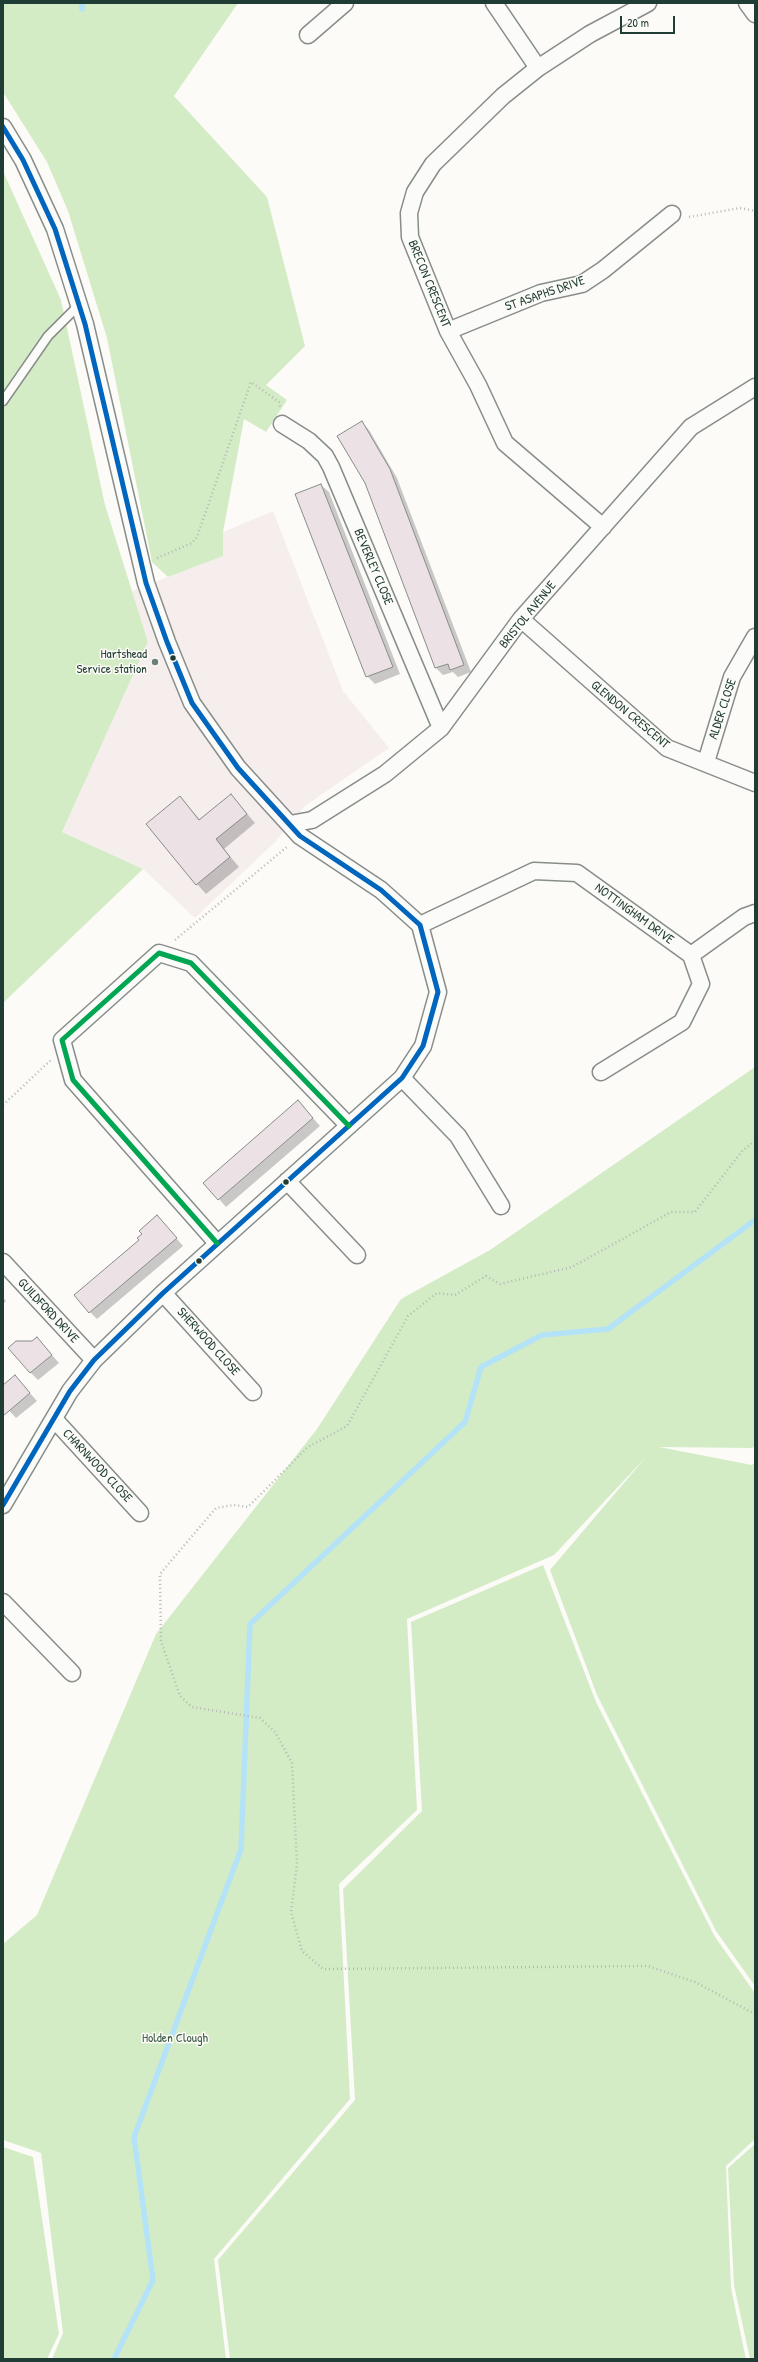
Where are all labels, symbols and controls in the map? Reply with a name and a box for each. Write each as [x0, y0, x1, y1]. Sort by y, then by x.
scale bar [622, 8, 677, 34]
text: 20 m [627, 14, 649, 31]
street label: BRECON CRESCENT [404, 238, 454, 330]
street label: ST ASAPHS DRIVE [503, 273, 587, 315]
street label: BEVERLEY CLOSE [350, 526, 396, 608]
street label: BRISTOL AVENUE [496, 578, 560, 652]
place label: Hartshead Service station [76, 647, 147, 678]
unlabelled marker [168, 653, 178, 663]
marker: Hartshead Service station [150, 657, 160, 667]
street label: ALDER CLOSE [706, 677, 740, 741]
street label: GLENDON CRESCENT [588, 678, 672, 752]
street label: NOTTINGHAM DRIVE [591, 880, 677, 948]
unlabelled marker [281, 1177, 291, 1187]
unlabelled marker [194, 1256, 204, 1266]
street label: GUILDFORD DRIVE [14, 1275, 82, 1347]
street label: SHERWOOD CLOSE [173, 1305, 243, 1379]
street label: CHARNWOOD CLOSE [59, 1426, 135, 1506]
park label: Holden Clough [142, 2031, 208, 2047]

